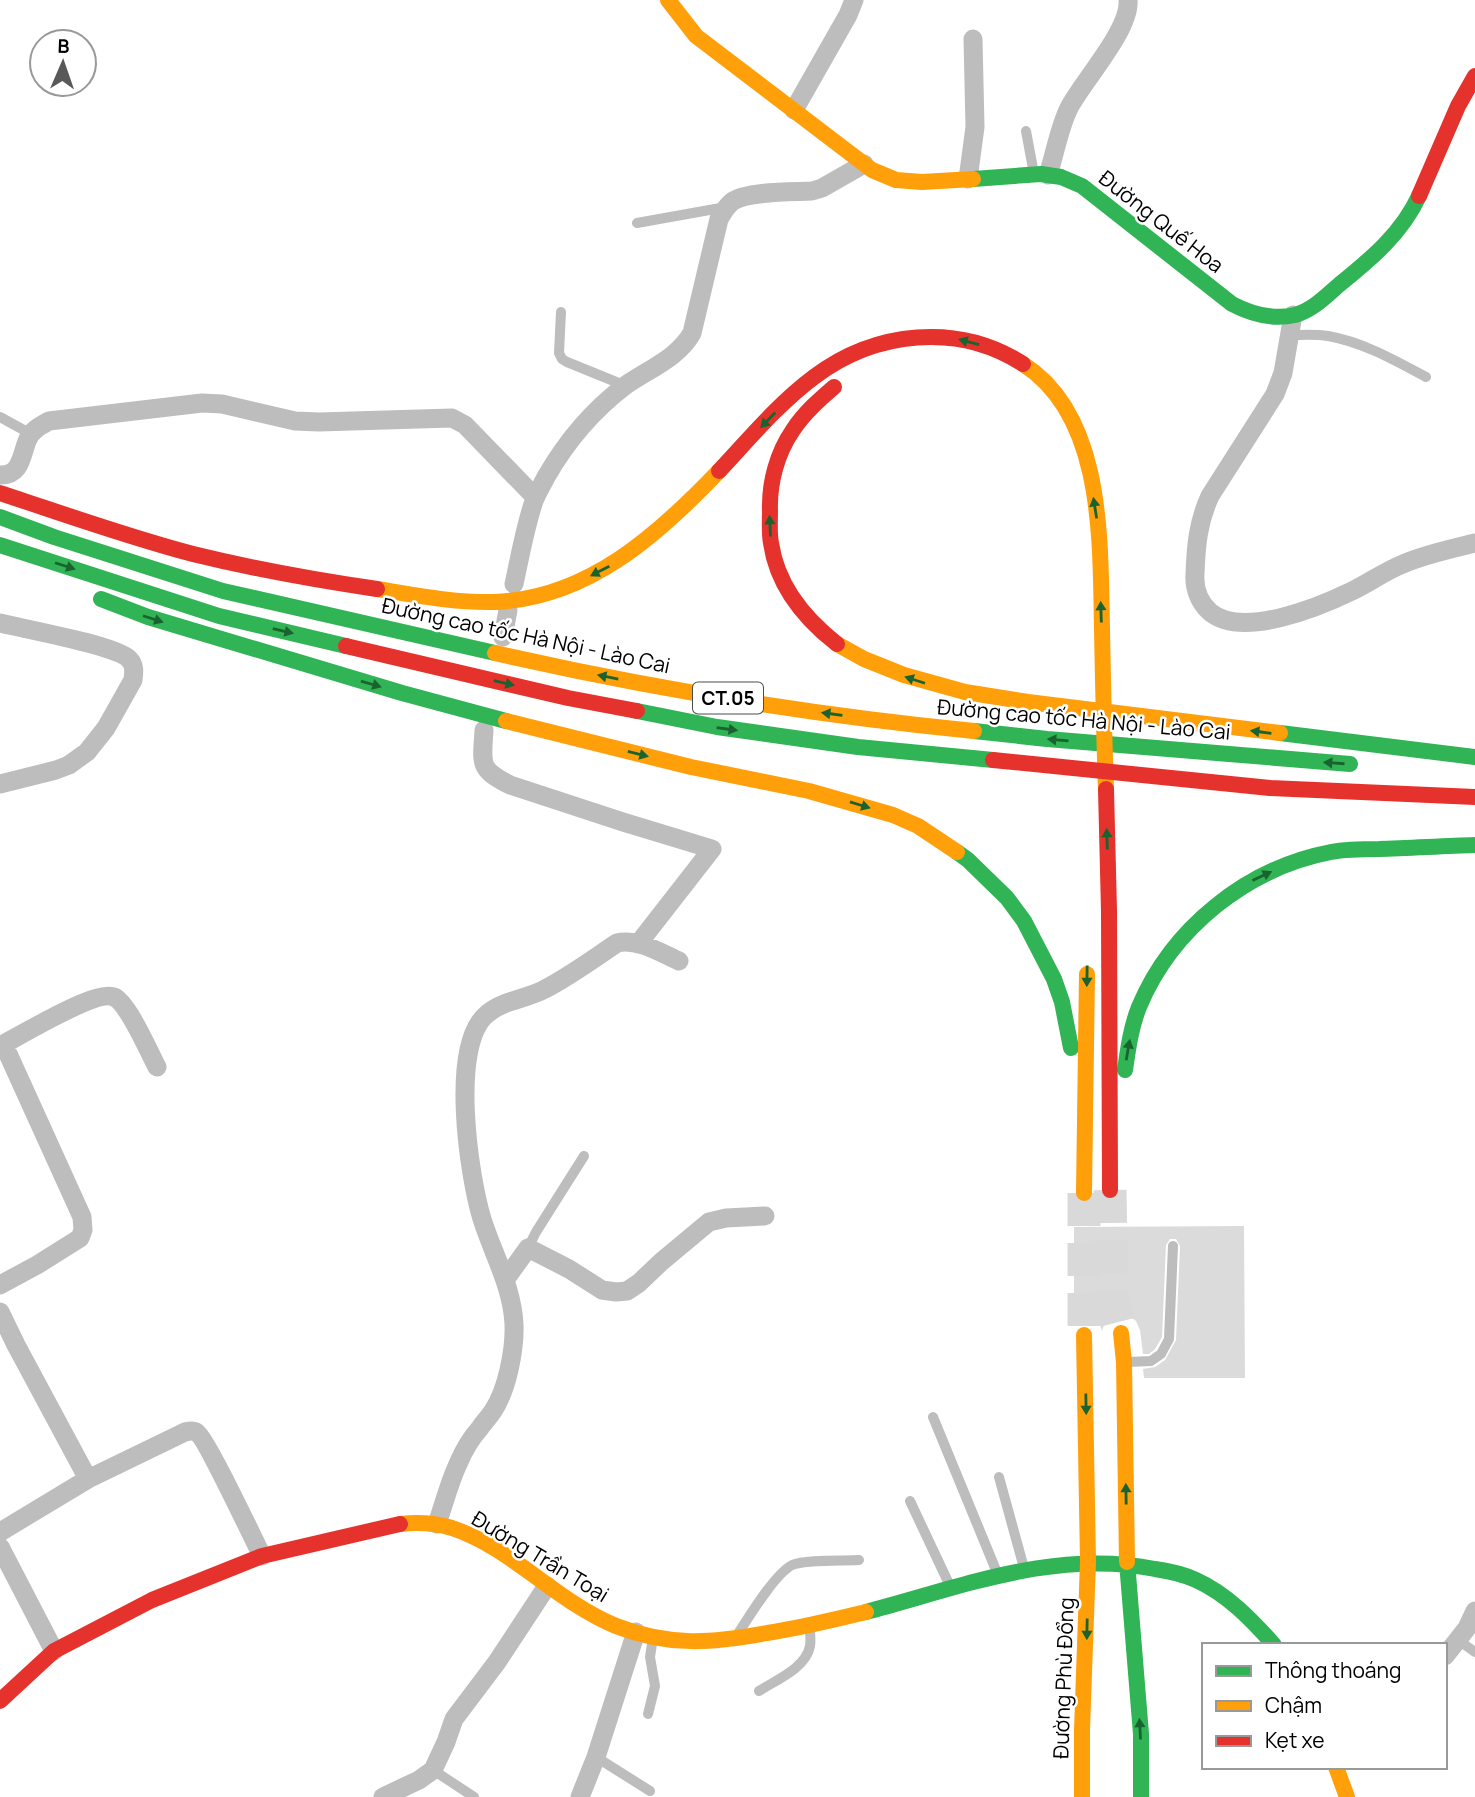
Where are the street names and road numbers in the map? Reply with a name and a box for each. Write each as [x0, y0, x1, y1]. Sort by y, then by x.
street label: Đường Quế Hoa [1094, 164, 1230, 279]
street label: Đường cao tốc Hà Nội - Lào Cai [379, 591, 673, 679]
road number: CT.05 [693, 682, 763, 713]
street label: Đường cao tốc Hà Nội - Lào Cai [936, 692, 1232, 746]
street label: Đường Trần Toại [467, 1504, 614, 1608]
street label: Đường Phù Đổng [1046, 1597, 1080, 1759]

